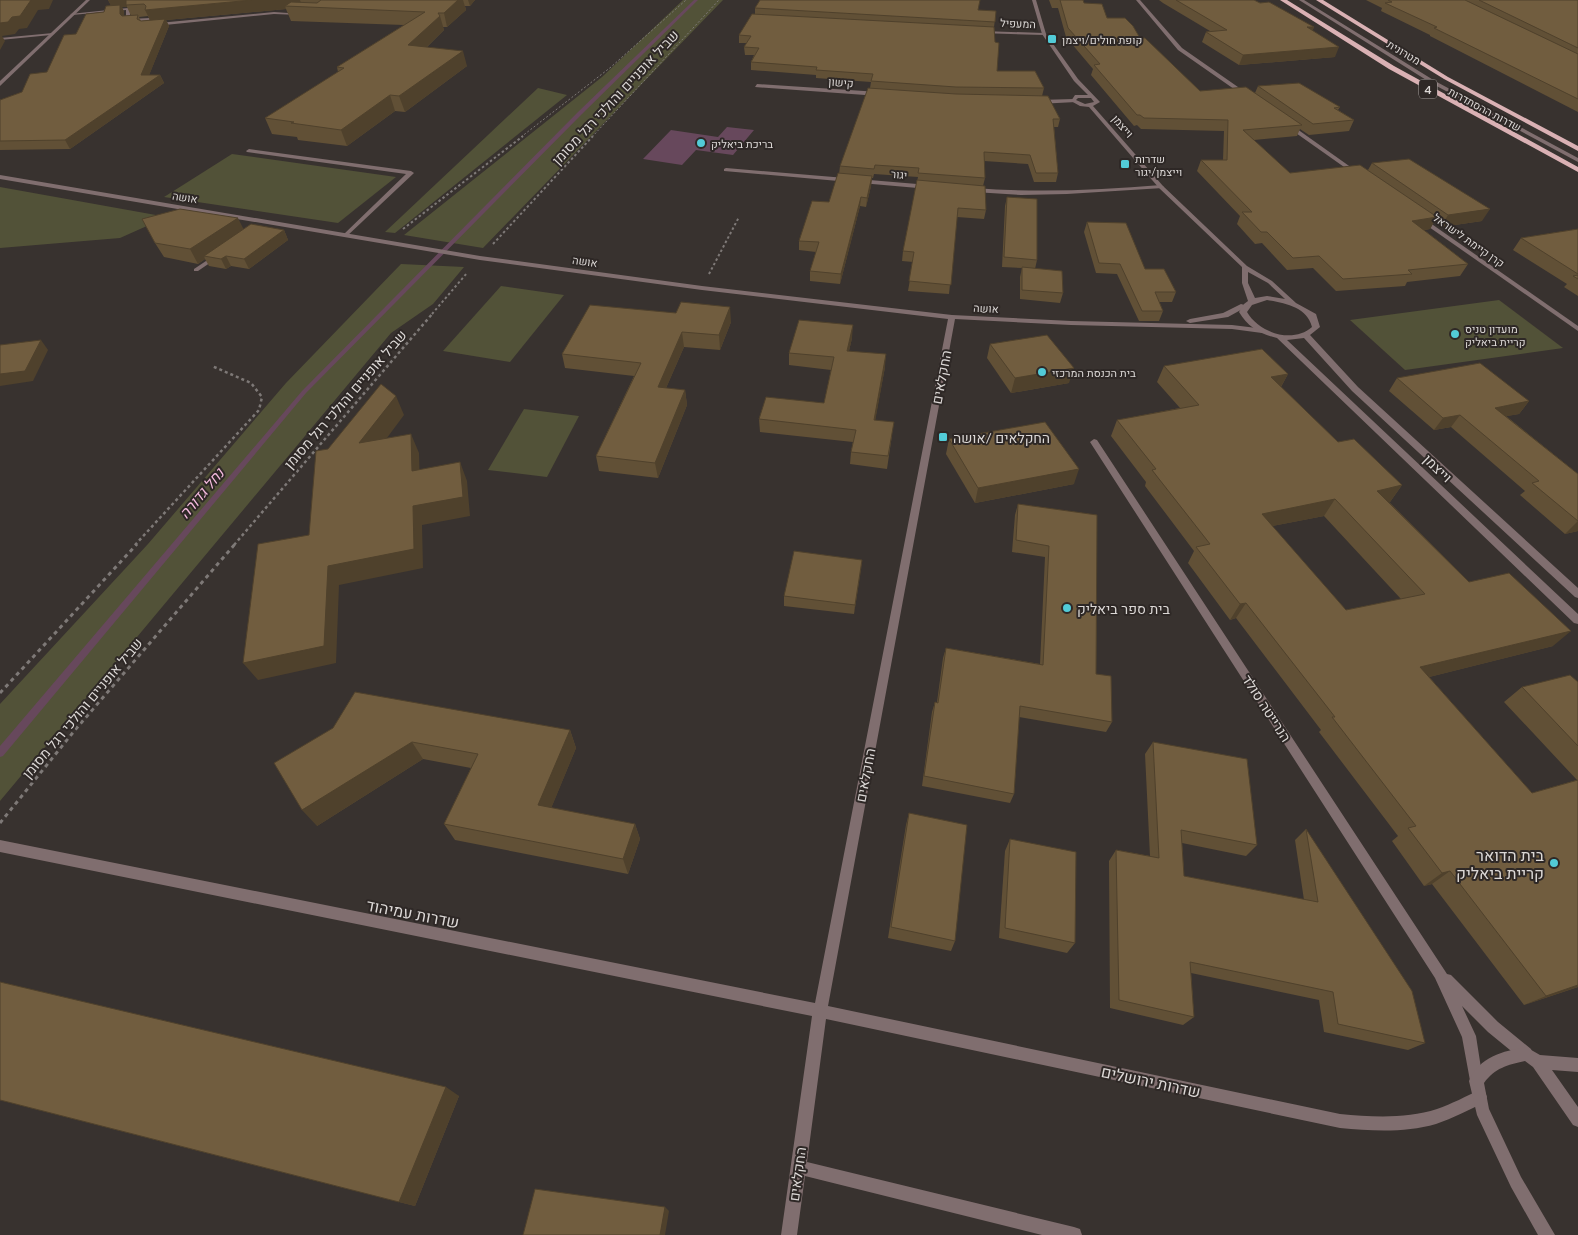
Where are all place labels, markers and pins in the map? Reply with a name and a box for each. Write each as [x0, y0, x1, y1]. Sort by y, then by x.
marker: קופת חולים/ויצמן [1046, 33, 1058, 45]
place label: קופת חולים/ויצמן [1062, 33, 1142, 46]
marker: בריכת ביאליק [695, 137, 707, 149]
place label: בריכת ביאליק [711, 137, 773, 150]
place label: שדרות וייצמן/יגור [1135, 152, 1182, 178]
marker: שדרות וייצמן/יגור [1119, 158, 1131, 170]
place label: מועדון טניס קריית ביאליק [1465, 322, 1526, 348]
marker: מועדון טניס קריית ביאליק [1449, 328, 1461, 340]
marker: בית הכנסת המרכזי [1036, 366, 1048, 378]
place label: בית הכנסת המרכזי [1052, 366, 1136, 379]
place label: החקלאים /אושה [953, 429, 1050, 446]
marker: החקלאים /אושה [937, 431, 949, 443]
place label: בית ספר ביאליק [1077, 600, 1170, 617]
marker: בית ספר ביאליק [1061, 602, 1073, 614]
place label: בית הדואר קריית ביאליק [1456, 845, 1545, 882]
marker: בית הדואר קריית ביאליק [1548, 857, 1560, 869]

